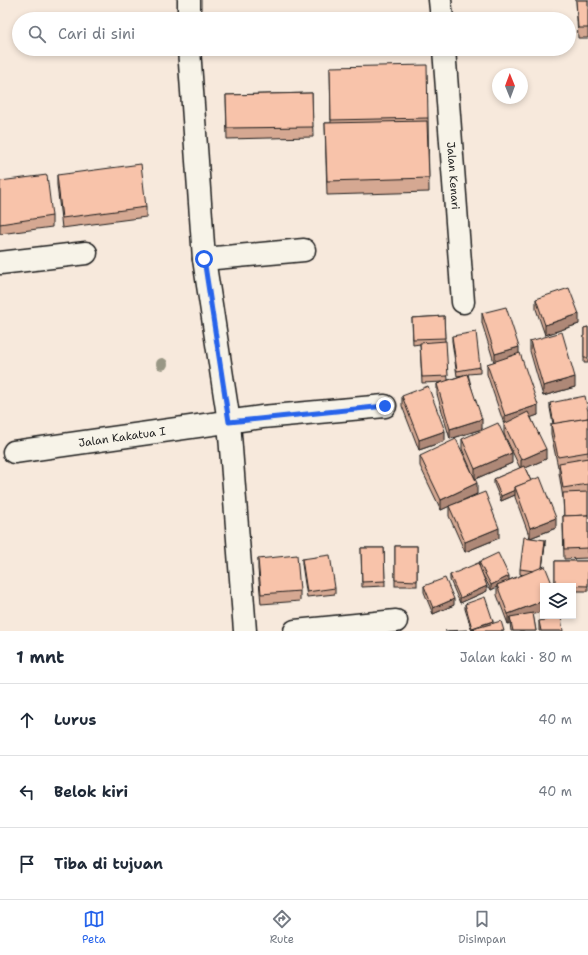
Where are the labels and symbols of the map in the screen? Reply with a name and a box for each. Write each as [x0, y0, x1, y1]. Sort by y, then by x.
north arrow [492, 68, 528, 104]
street label: Jalan Kenari [443, 141, 464, 210]
route start [195, 250, 213, 268]
route end [376, 397, 394, 415]
street label: Jalan Kakatua I [77, 423, 166, 450]

